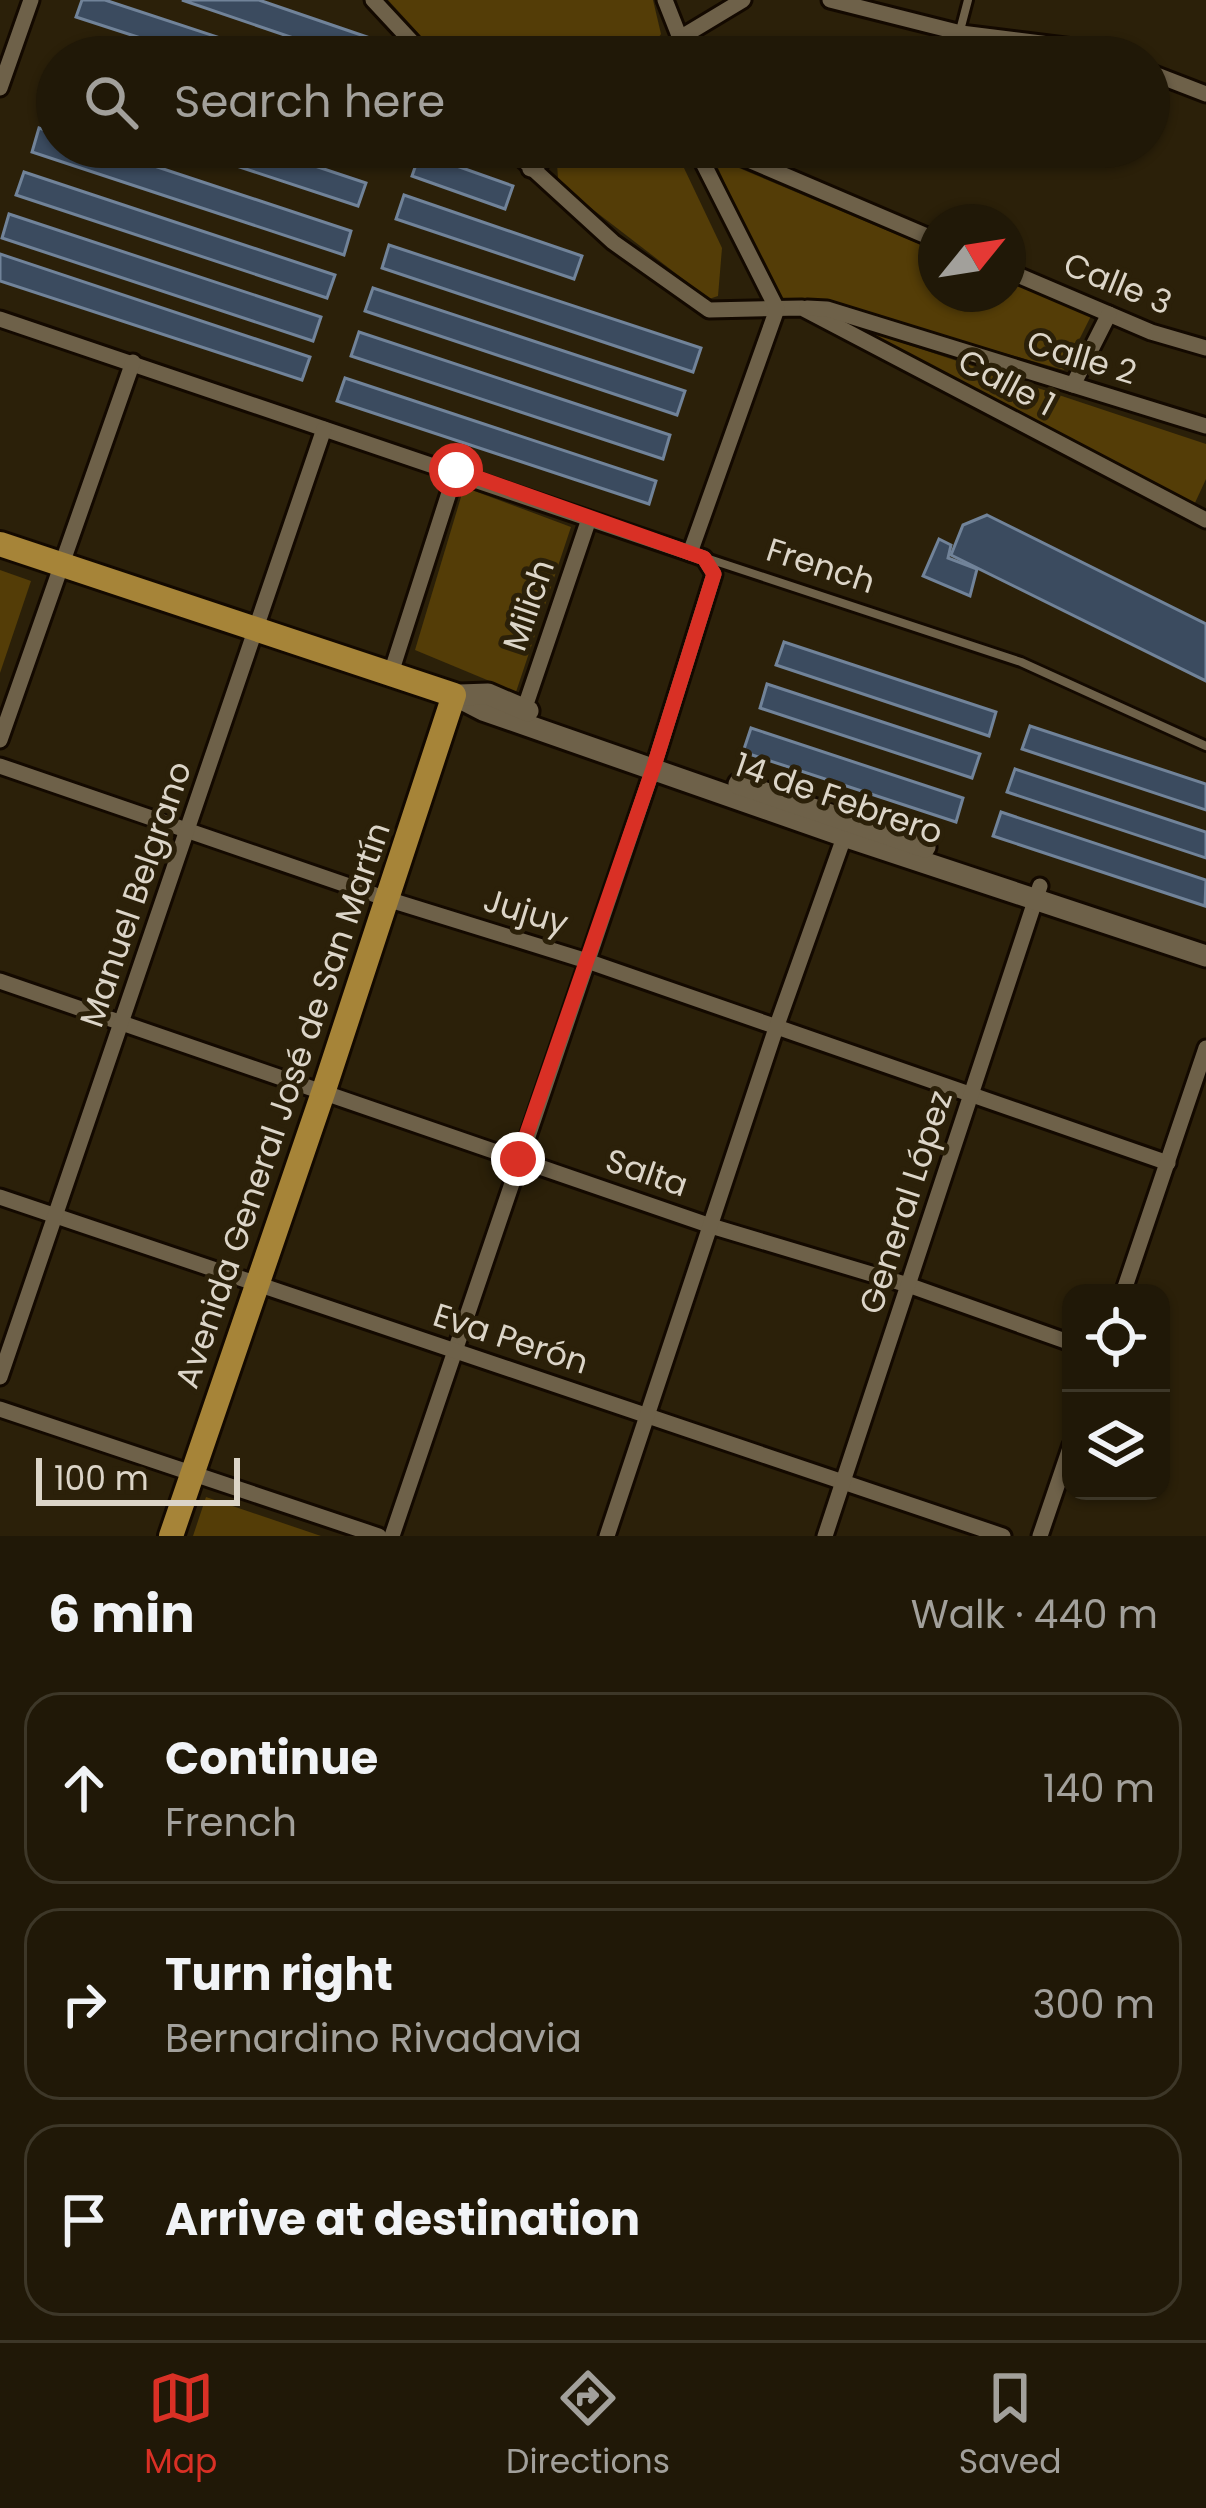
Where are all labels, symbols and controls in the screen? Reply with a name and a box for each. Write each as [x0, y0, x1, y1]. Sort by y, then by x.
search box [36, 36, 1170, 168]
icon: search [78, 69, 144, 135]
text: Search here [174, 70, 445, 133]
north arrow [918, 204, 1026, 312]
street label: Calle 3 [1057, 241, 1179, 326]
street label: Calle 2 [1021, 319, 1142, 396]
street label: Calle 1 [950, 337, 1064, 428]
route start [429, 443, 483, 497]
street label: French [760, 526, 881, 605]
street label: Milich [491, 553, 566, 657]
street label: 14 de Febrero [728, 741, 949, 856]
street label: Manuel Belgrano [68, 755, 203, 1033]
street label: Avenida General José de San Martín [163, 816, 402, 1394]
street label: Jujuy [478, 876, 574, 947]
street label: General López [847, 1084, 964, 1320]
route end [491, 1132, 545, 1186]
street label: Salta [599, 1137, 694, 1208]
map controls [1062, 1284, 1170, 1500]
button: locate [1062, 1284, 1170, 1392]
street label: Eva Perón [427, 1291, 595, 1386]
button: layers [1062, 1392, 1170, 1500]
scale bar [36, 1452, 240, 1505]
text: 100 m [54, 1455, 149, 1502]
text: 6 min [48, 1578, 195, 1650]
text: Walk · 440 m [911, 1587, 1158, 1642]
text: Continue [165, 1727, 378, 1790]
icon: ahead [51, 1755, 117, 1821]
text: 140 m [1043, 1761, 1155, 1816]
text: French [165, 1795, 297, 1850]
text: Turn right [165, 1943, 393, 2006]
icon: right [51, 1971, 117, 2037]
text: 300 m [1032, 1977, 1155, 2032]
text: Bernardino Rivadavia [165, 2011, 582, 2066]
icon: arrive [51, 2187, 117, 2253]
text: Arrive at destination [165, 2188, 640, 2251]
tab: Map [144, 2365, 217, 2487]
tab: Directions [506, 2365, 670, 2487]
tab: Saved [959, 2365, 1062, 2487]

